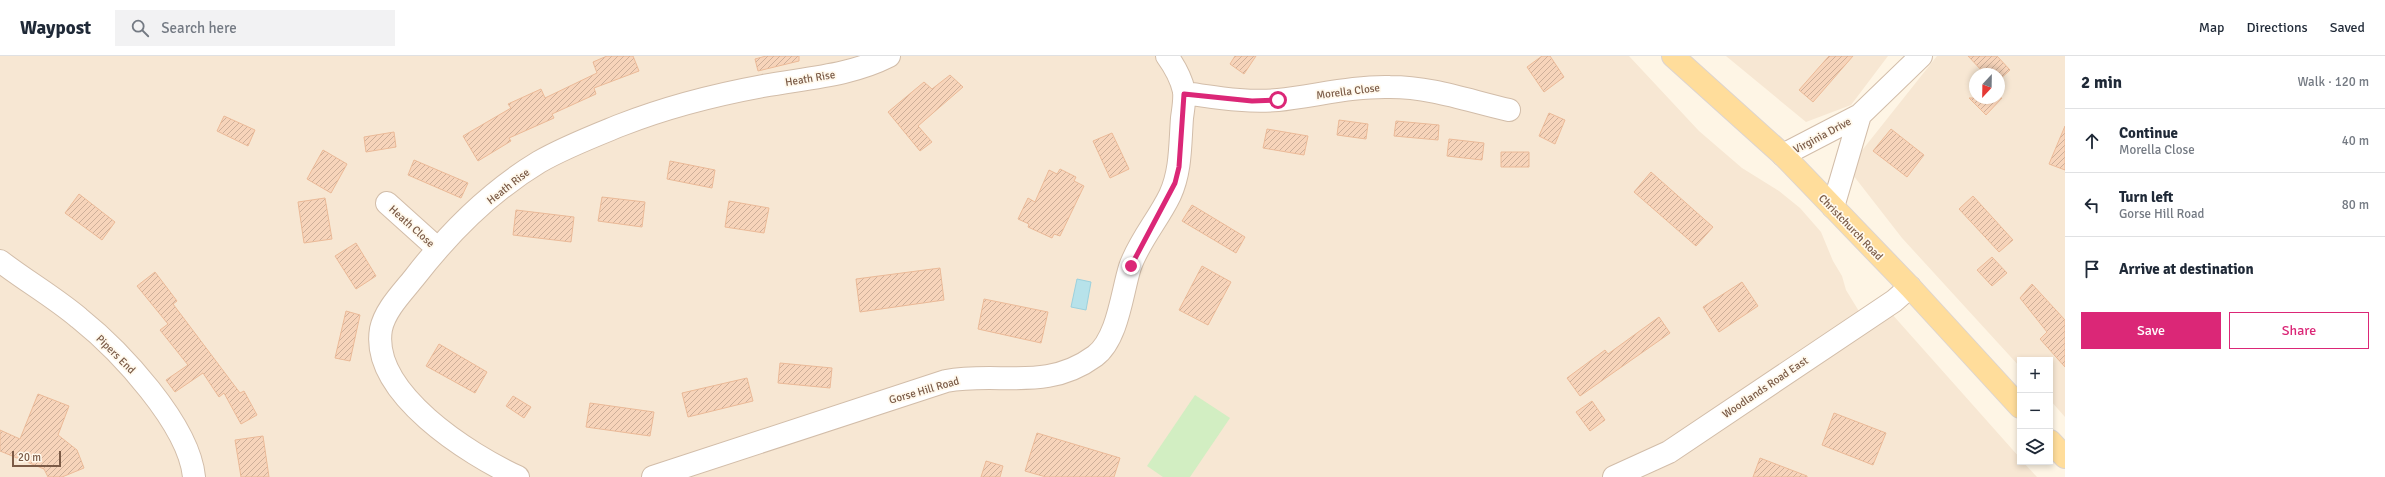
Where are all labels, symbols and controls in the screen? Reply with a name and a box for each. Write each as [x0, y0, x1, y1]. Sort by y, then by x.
search box [115, 10, 395, 46]
text: Waypost [20, 16, 91, 40]
icon: search [129, 17, 151, 39]
text: Search here [161, 19, 237, 37]
text: Map [2199, 19, 2225, 36]
text: Directions [2247, 19, 2308, 36]
text: Saved [2330, 19, 2365, 36]
street label: Heath Rise [784, 68, 836, 89]
north arrow [1969, 68, 2005, 104]
text: 2 min [2081, 72, 2122, 93]
text: Walk · 120 m [2298, 74, 2369, 90]
street label: Morella Close [1315, 81, 1381, 102]
route start [1269, 91, 1287, 109]
street label: Virginia Drive [1791, 115, 1853, 156]
text: Continue [2119, 124, 2178, 142]
icon: ahead [2081, 130, 2103, 152]
text: 40 m [2342, 133, 2369, 149]
text: Morella Close [2119, 142, 2195, 158]
street label: Heath Rise [484, 166, 532, 207]
text: Turn left [2119, 188, 2173, 206]
street label: Christchurch Road [1816, 192, 1886, 263]
icon: left [2081, 194, 2103, 216]
text: 80 m [2342, 197, 2369, 213]
street label: Heath Close [386, 203, 437, 250]
text: Gorse Hill Road [2119, 206, 2204, 222]
route end [1122, 257, 1140, 275]
icon: arrive [2081, 258, 2103, 280]
text: Arrive at destination [2119, 260, 2254, 278]
button: Save [2081, 312, 2221, 349]
button: Share [2229, 312, 2369, 349]
street label: Pipers End [93, 332, 138, 377]
street label: Woodlands Road East [1720, 354, 1811, 421]
map controls [2017, 357, 2053, 465]
button: + [2017, 357, 2053, 393]
street label: Gorse Hill Road [888, 374, 961, 407]
button: − [2017, 393, 2053, 429]
button: layers [2017, 429, 2053, 465]
scale bar [12, 449, 61, 468]
text: 20 m [18, 451, 41, 464]

